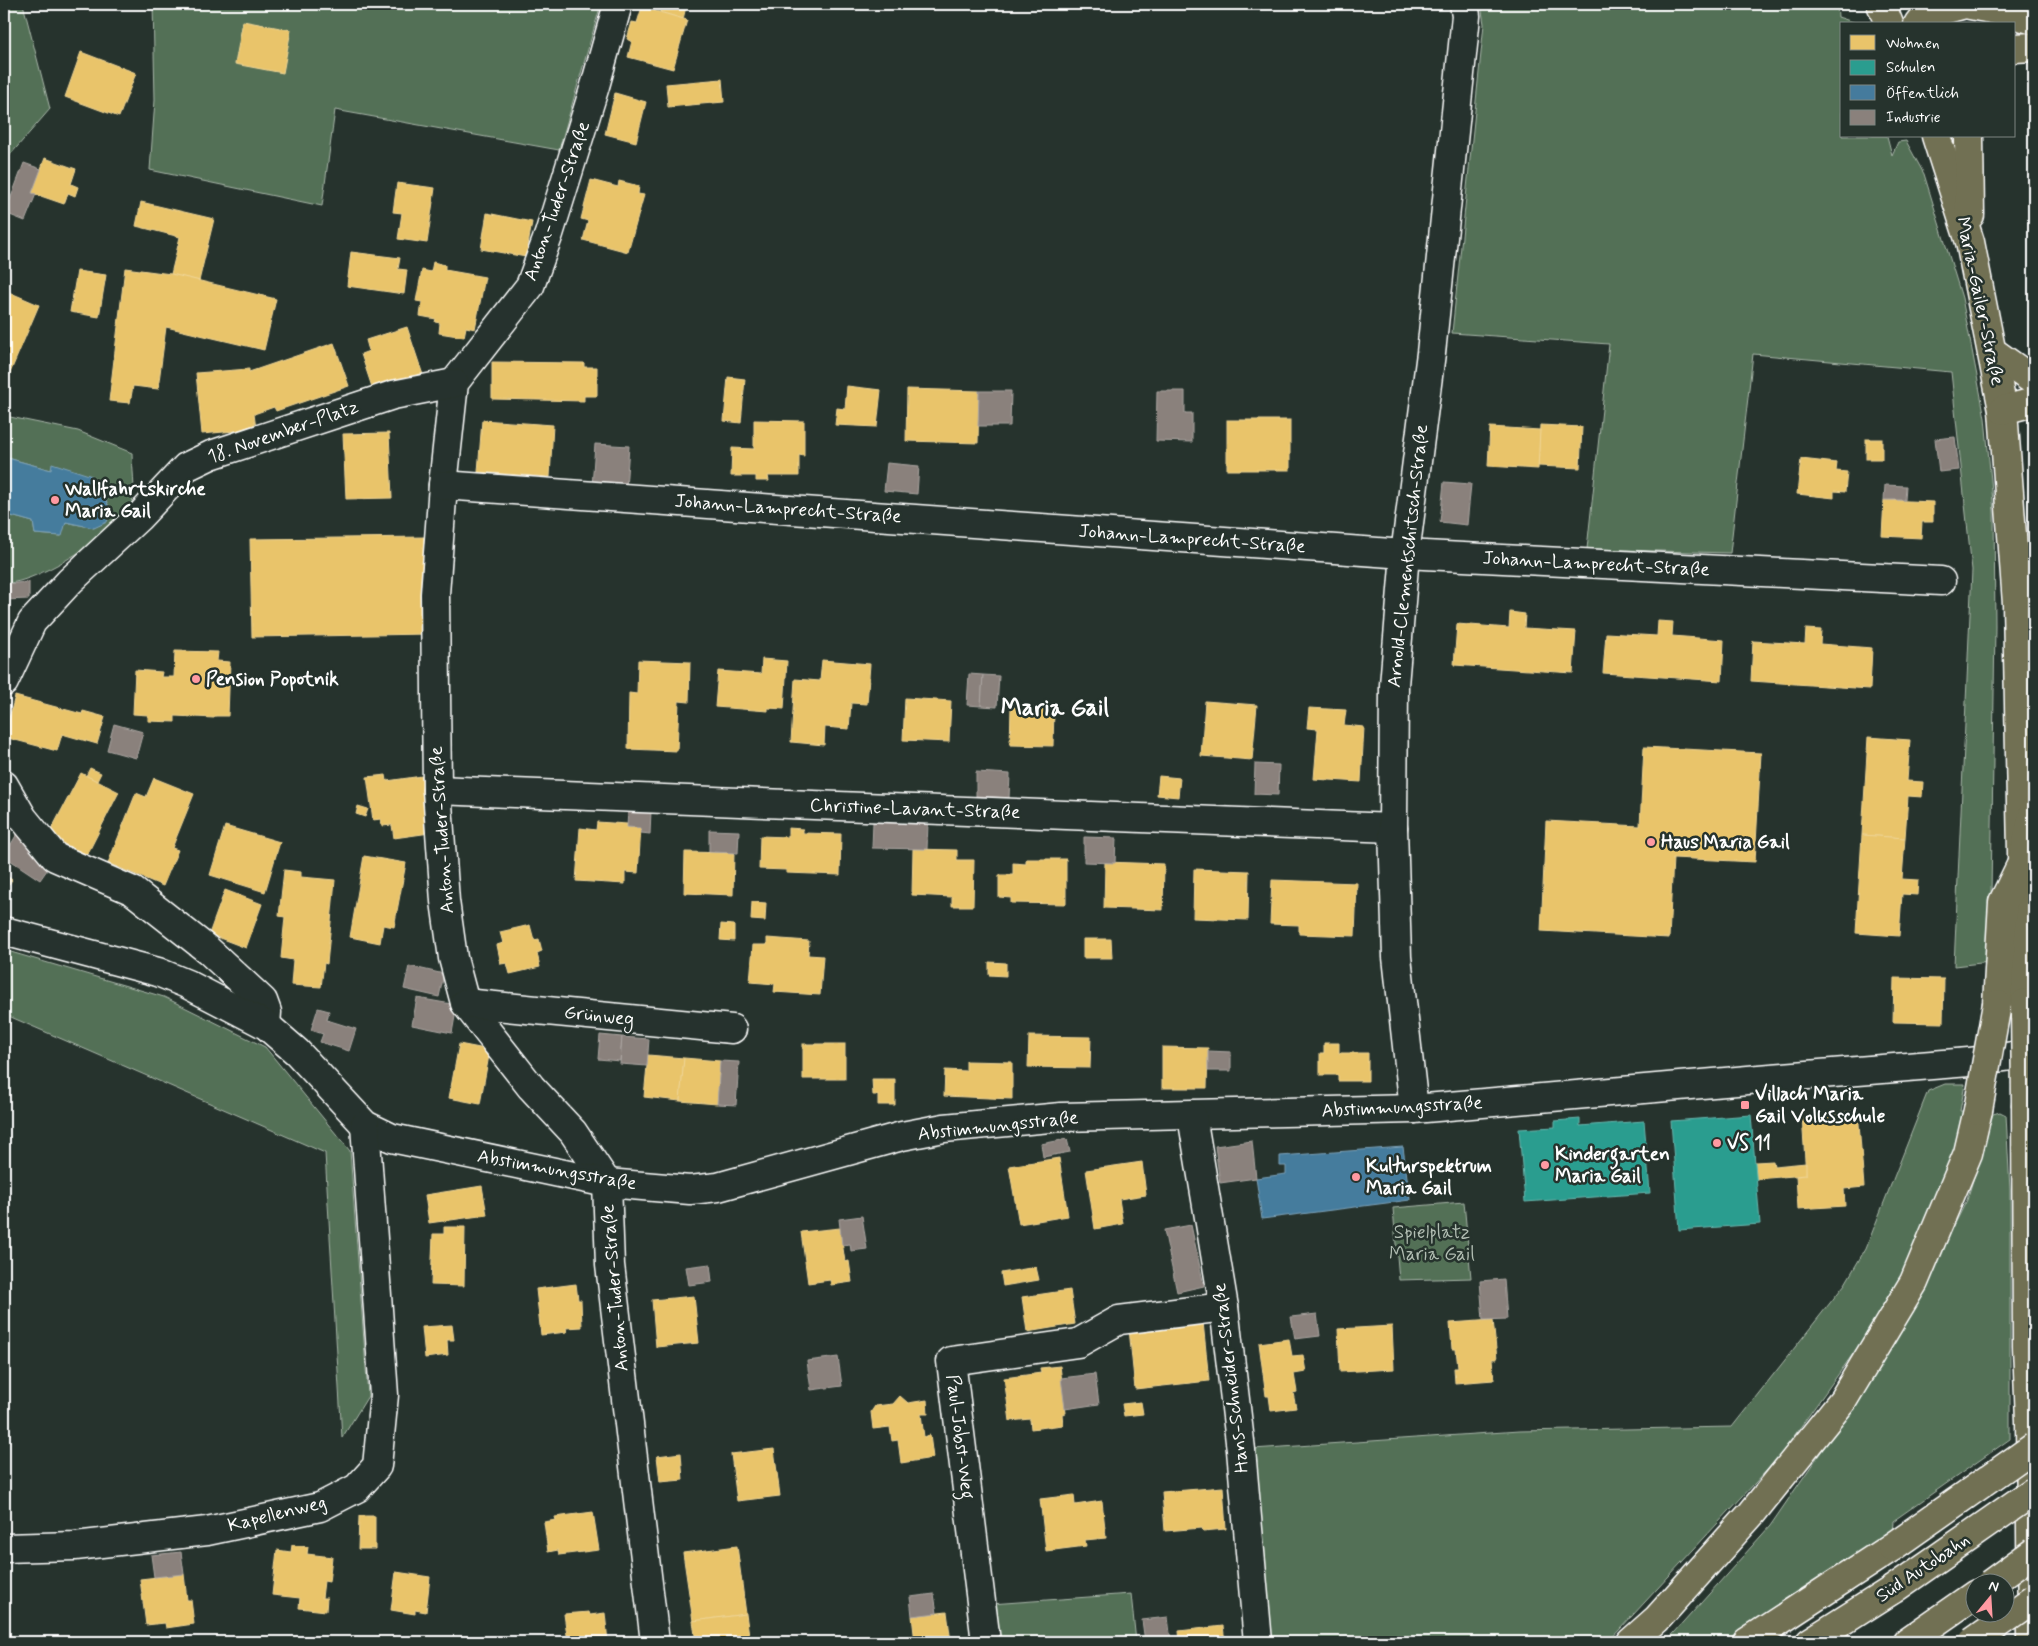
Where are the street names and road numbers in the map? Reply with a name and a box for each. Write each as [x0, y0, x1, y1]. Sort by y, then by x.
street label: Anton-Tuder-Straße [518, 118, 596, 284]
street label: Maria-Gailer-Straße [1950, 214, 2010, 388]
street label: 18. November-Platz [204, 394, 362, 470]
street label: Arnold-Clementschitsch-Straße [1382, 423, 1434, 689]
street label: Johann-Lamprecht-Straße [674, 489, 902, 529]
street label: Johann-Lamprecht-Straße [1078, 519, 1306, 559]
street label: Johann-Lamprecht-Straße [1482, 546, 1710, 582]
street label: Anton-Tuder-Straße [424, 746, 460, 914]
street label: Christine-Lavant-Straße [809, 793, 1021, 825]
street label: Grünweg [562, 1000, 635, 1034]
street label: Abstimmungsstraße [1321, 1090, 1483, 1125]
street label: Abstimmungsstraße [916, 1105, 1080, 1148]
street label: Abstimmungsstraße [475, 1144, 639, 1197]
street label: Anton-Tuder-Straße [595, 1203, 635, 1373]
street label: Hans-Schneider-Straße [1207, 1282, 1255, 1474]
street label: Paul-Jobst-Weg [937, 1373, 980, 1501]
street label: Kapellenweg [225, 1490, 329, 1539]
street label: Süd Autobahn [1871, 1527, 1975, 1609]

